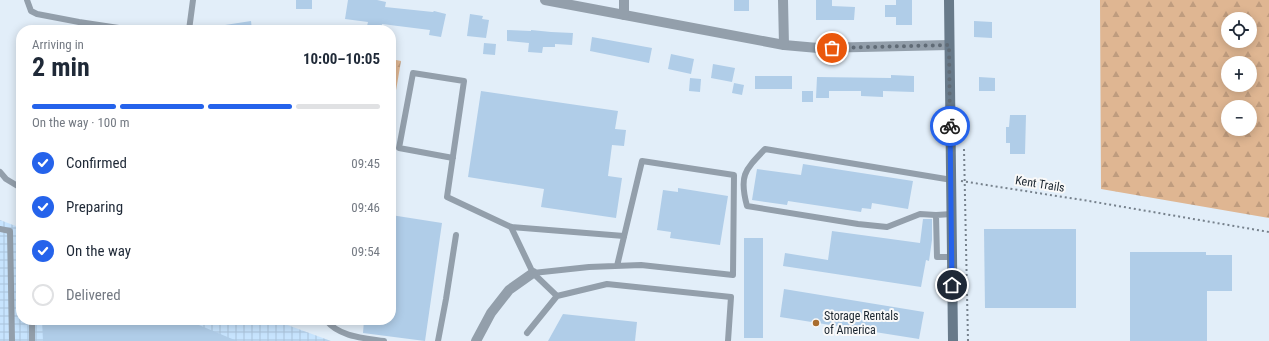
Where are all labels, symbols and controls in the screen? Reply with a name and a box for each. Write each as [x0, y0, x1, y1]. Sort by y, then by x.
map controls [1221, 12, 1257, 136]
button: locate [1221, 12, 1257, 48]
pin [815, 31, 849, 65]
text: Arriving in [32, 37, 84, 52]
icon: bag [821, 37, 843, 59]
text: 10:00–10:05 [303, 50, 380, 68]
text: 2 min [32, 52, 90, 82]
button: + [1221, 56, 1257, 92]
button: − [1221, 100, 1257, 136]
courier [930, 106, 970, 146]
text: On the way · 100 m [32, 115, 129, 130]
icon: bike [939, 115, 961, 137]
icon: check [32, 152, 54, 174]
text: Confirmed [66, 154, 127, 172]
text: 09:45 [351, 156, 380, 171]
street label: Kent Trails [1014, 173, 1066, 195]
icon: check [32, 196, 54, 218]
text: Preparing [66, 198, 123, 216]
text: 09:46 [351, 200, 380, 215]
icon: check [32, 240, 54, 262]
text: On the way [66, 242, 131, 260]
text: 09:54 [351, 244, 380, 259]
pin [935, 268, 969, 302]
icon: home [941, 274, 963, 296]
text: Delivered [66, 286, 121, 304]
place label: Storage Rentals of America [824, 309, 898, 337]
marker: Storage Rentals of America [811, 318, 821, 328]

